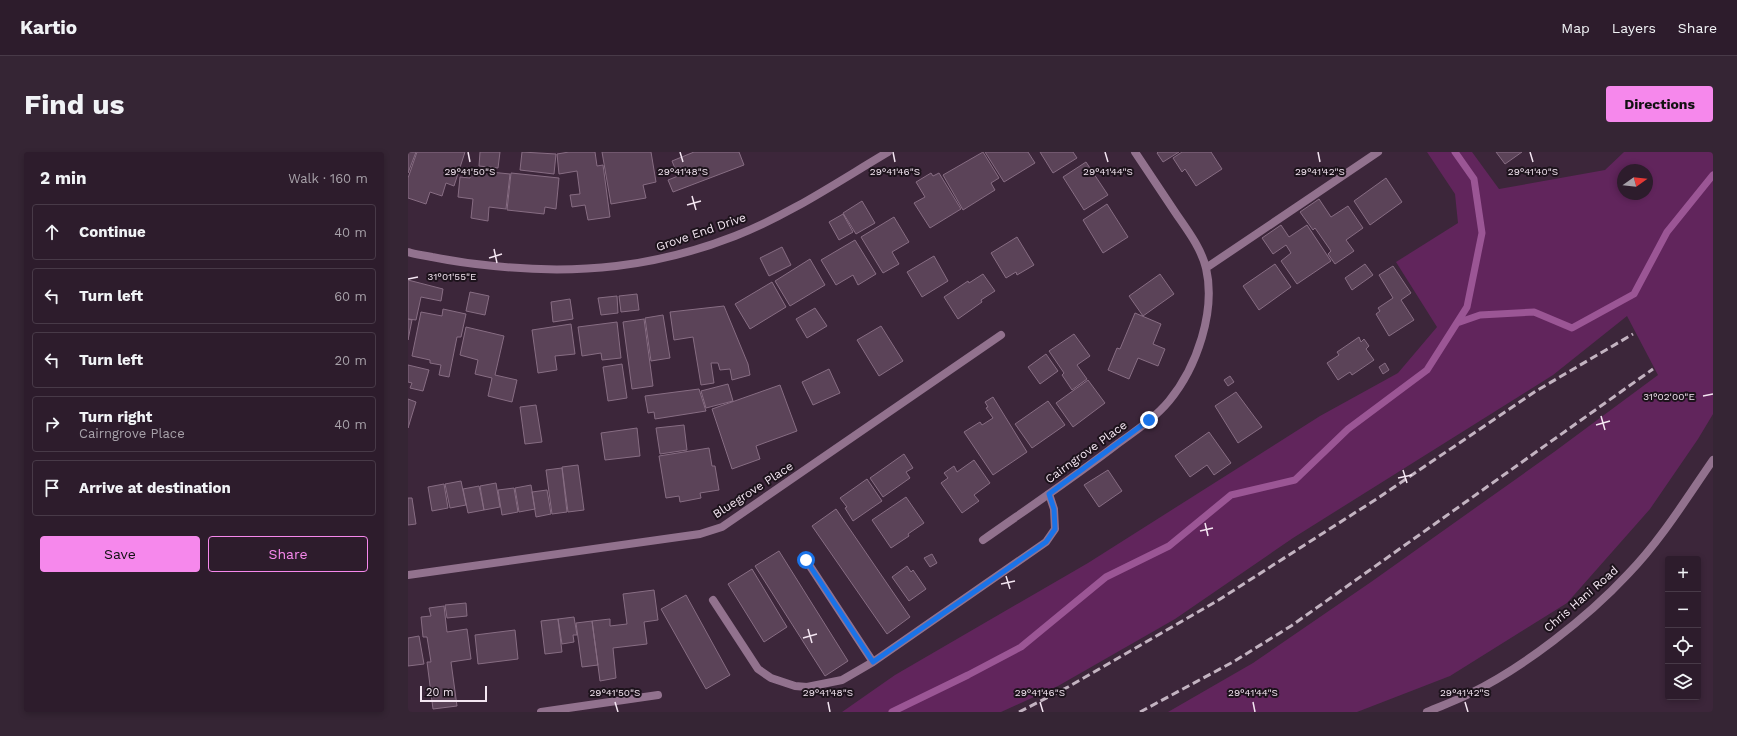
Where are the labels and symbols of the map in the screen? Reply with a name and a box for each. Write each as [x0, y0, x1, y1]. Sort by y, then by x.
north arrow [1617, 164, 1653, 200]
text: 29°41'50"S [444, 166, 496, 177]
text: 29°41'48"S [658, 166, 708, 177]
text: 29°41'46"S [870, 166, 920, 177]
text: 29°41'44"S [1083, 166, 1133, 177]
text: 29°41'42"S [1295, 166, 1345, 177]
text: 29°41'40"S [1508, 166, 1558, 177]
street label: Grove End Drive [654, 210, 748, 254]
text: 31°01'55"E [428, 271, 476, 282]
text: 31°02'00"E [1643, 391, 1695, 402]
route end [1140, 411, 1158, 429]
street label: Cairngrove Place [1042, 418, 1130, 486]
street label: Bluegrove Place [710, 459, 796, 521]
route start [797, 551, 815, 569]
street label: Chris Hani Road [1541, 563, 1621, 635]
scale bar [420, 684, 487, 703]
text: 29°41'50"S [589, 687, 641, 698]
text: 29°41'48"S [803, 687, 853, 698]
text: 29°41'46"S [1015, 687, 1065, 698]
text: 29°41'44"S [1228, 687, 1278, 698]
text: 29°41'42"S [1440, 687, 1490, 698]

